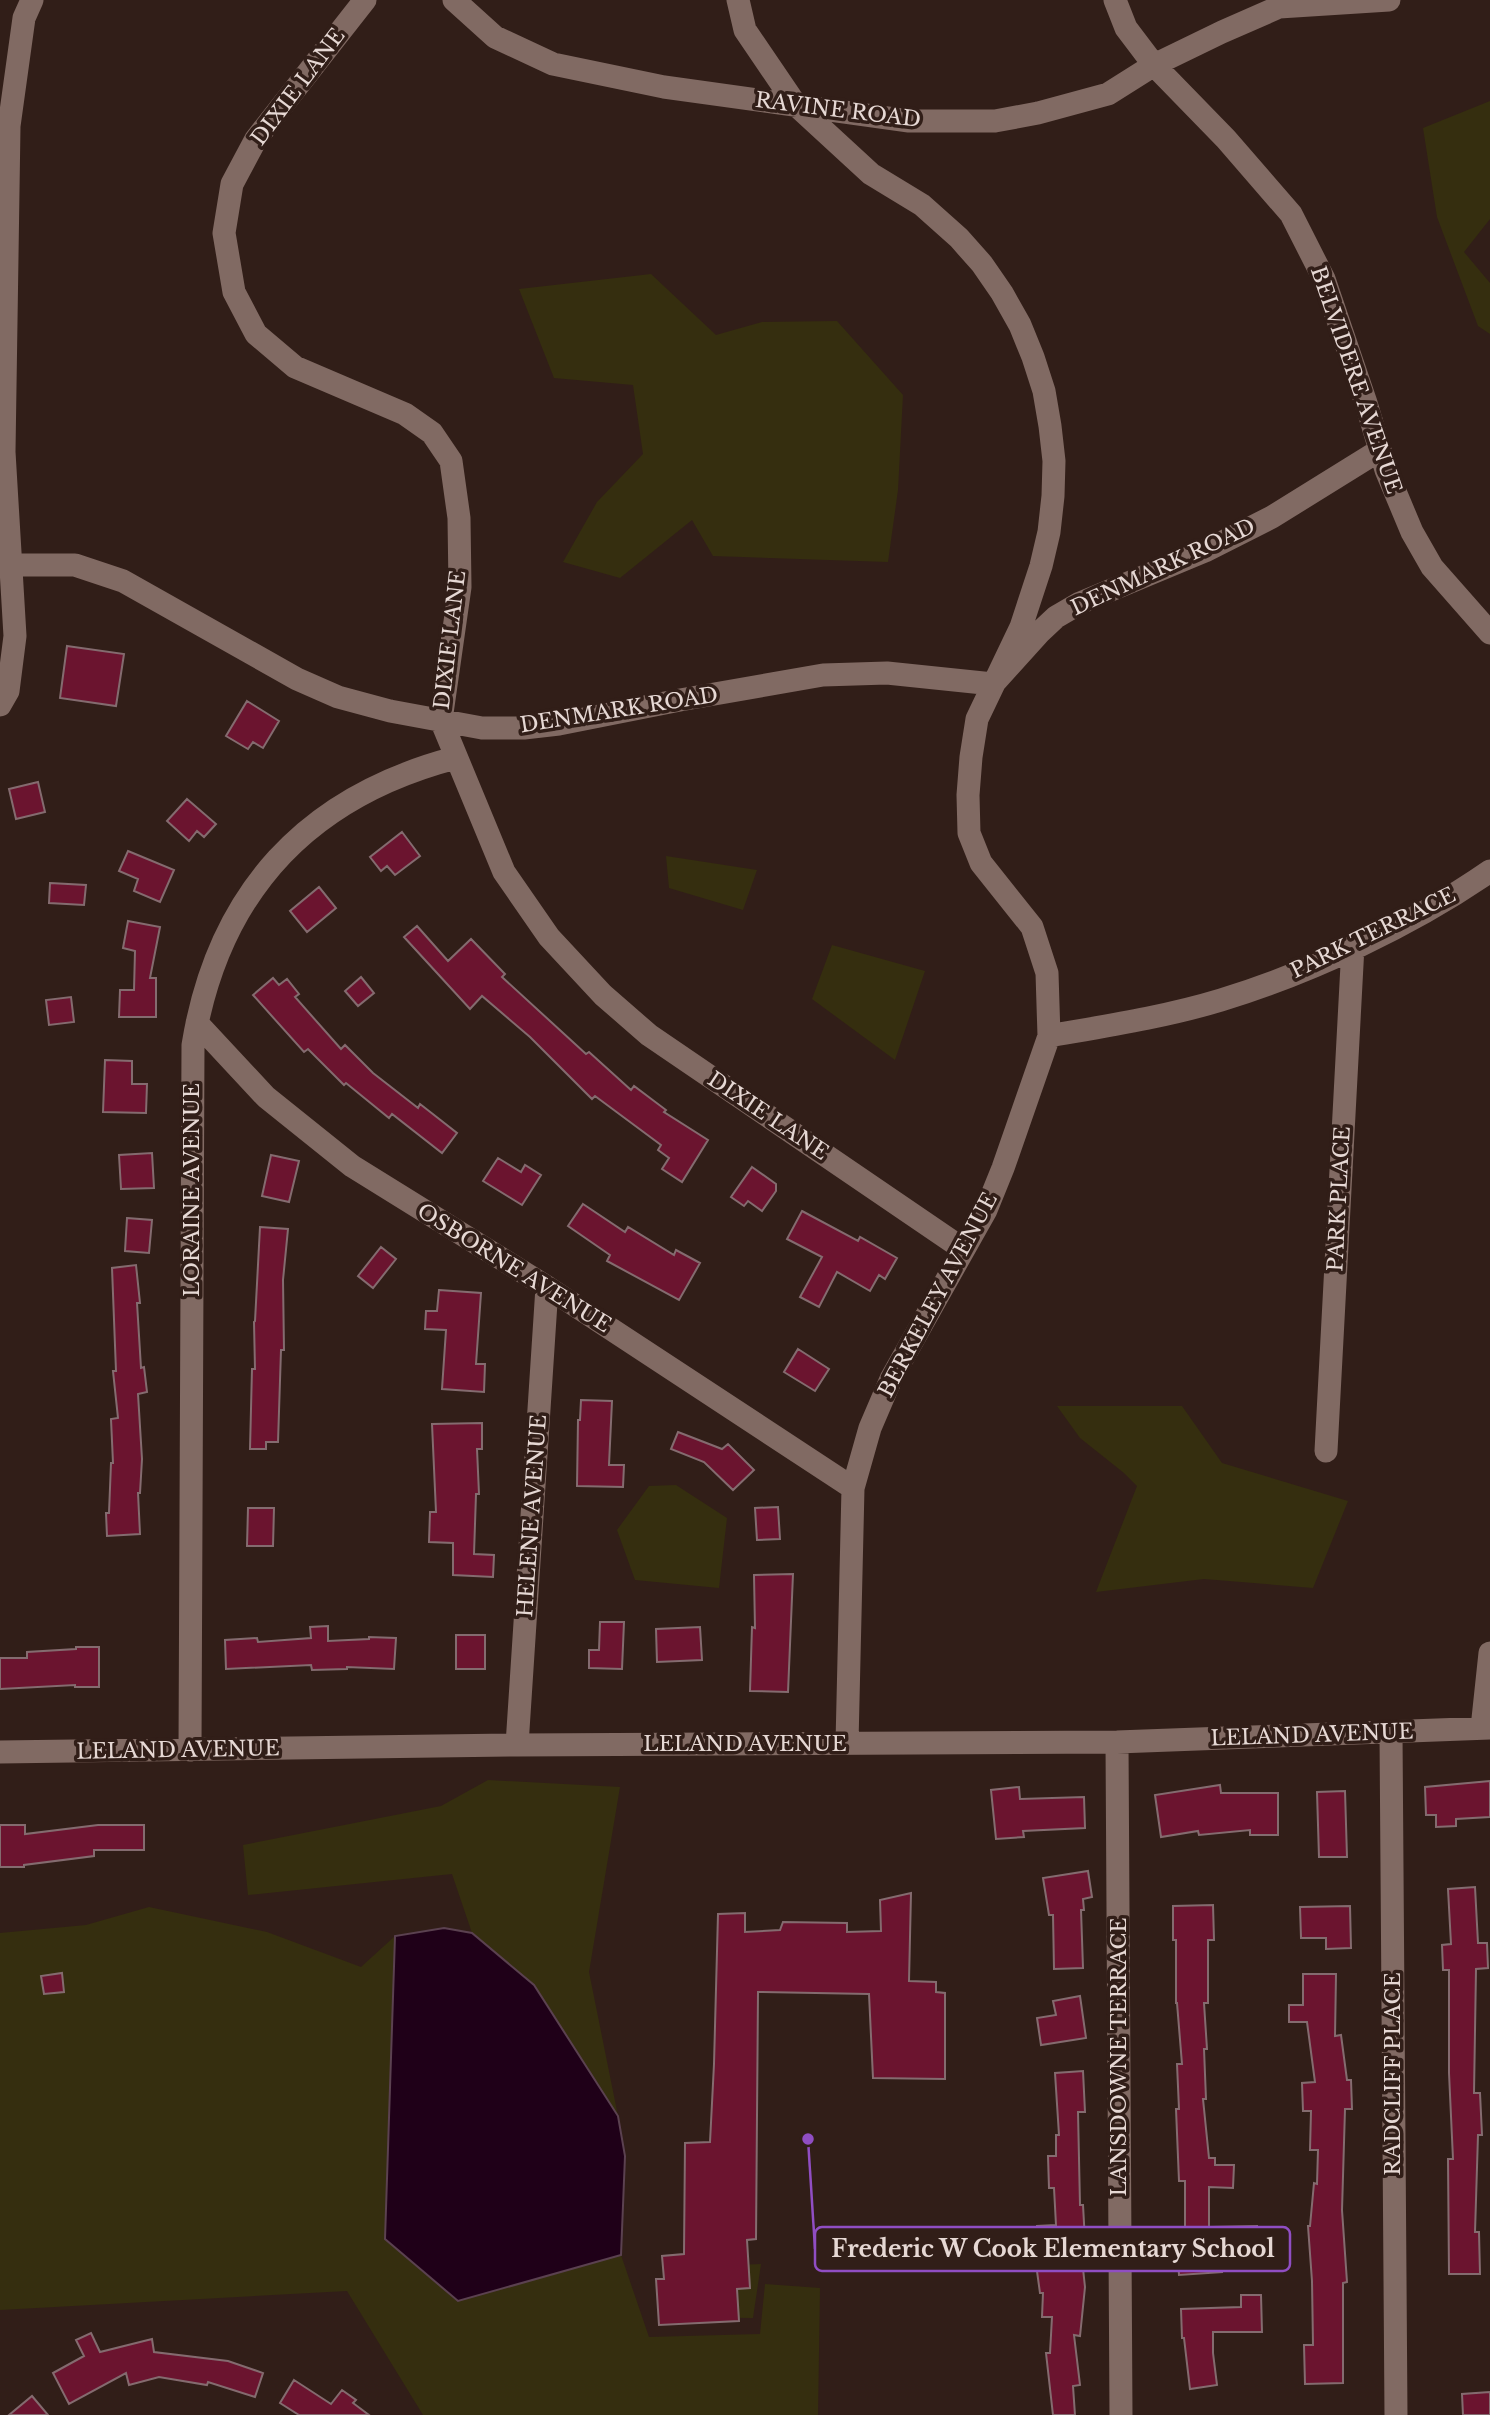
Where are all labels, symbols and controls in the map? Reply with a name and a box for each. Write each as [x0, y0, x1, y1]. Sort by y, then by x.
street label: DIXIE LANE [246, 23, 350, 151]
street label: RAVINE ROAD [754, 87, 922, 133]
street label: BELVIDERE AVENUE [1305, 263, 1407, 497]
street label: DENMARK ROAD [1067, 513, 1259, 621]
street label: DIXIE LANE [429, 569, 471, 711]
street label: DENMARK ROAD [518, 682, 720, 738]
street label: PARK TERRACE [1286, 882, 1460, 984]
street label: DIXIE LANE [703, 1066, 833, 1166]
street label: LORAINE AVENUE [179, 1083, 205, 1297]
street label: PARK PLACE [1322, 1126, 1356, 1272]
street label: BERKELEY AVENUE [873, 1188, 1003, 1402]
street label: OSBORNE AVENUE [412, 1198, 616, 1338]
street label: HELENE AVENUE [512, 1414, 552, 1618]
street label: LELAND AVENUE [1210, 1718, 1414, 1752]
street label: LELAND AVENUE [643, 1731, 847, 1757]
street label: LELAND AVENUE [76, 1735, 280, 1765]
street label: LANSDOWNE TERRACE [1106, 1917, 1132, 2197]
street label: RADCLIFF PLACE [1380, 1972, 1406, 2176]
callout: Frederic W Cook Elementary School [815, 2227, 1290, 2271]
text: Frederic W Cook Elementary School [831, 2235, 1275, 2263]

